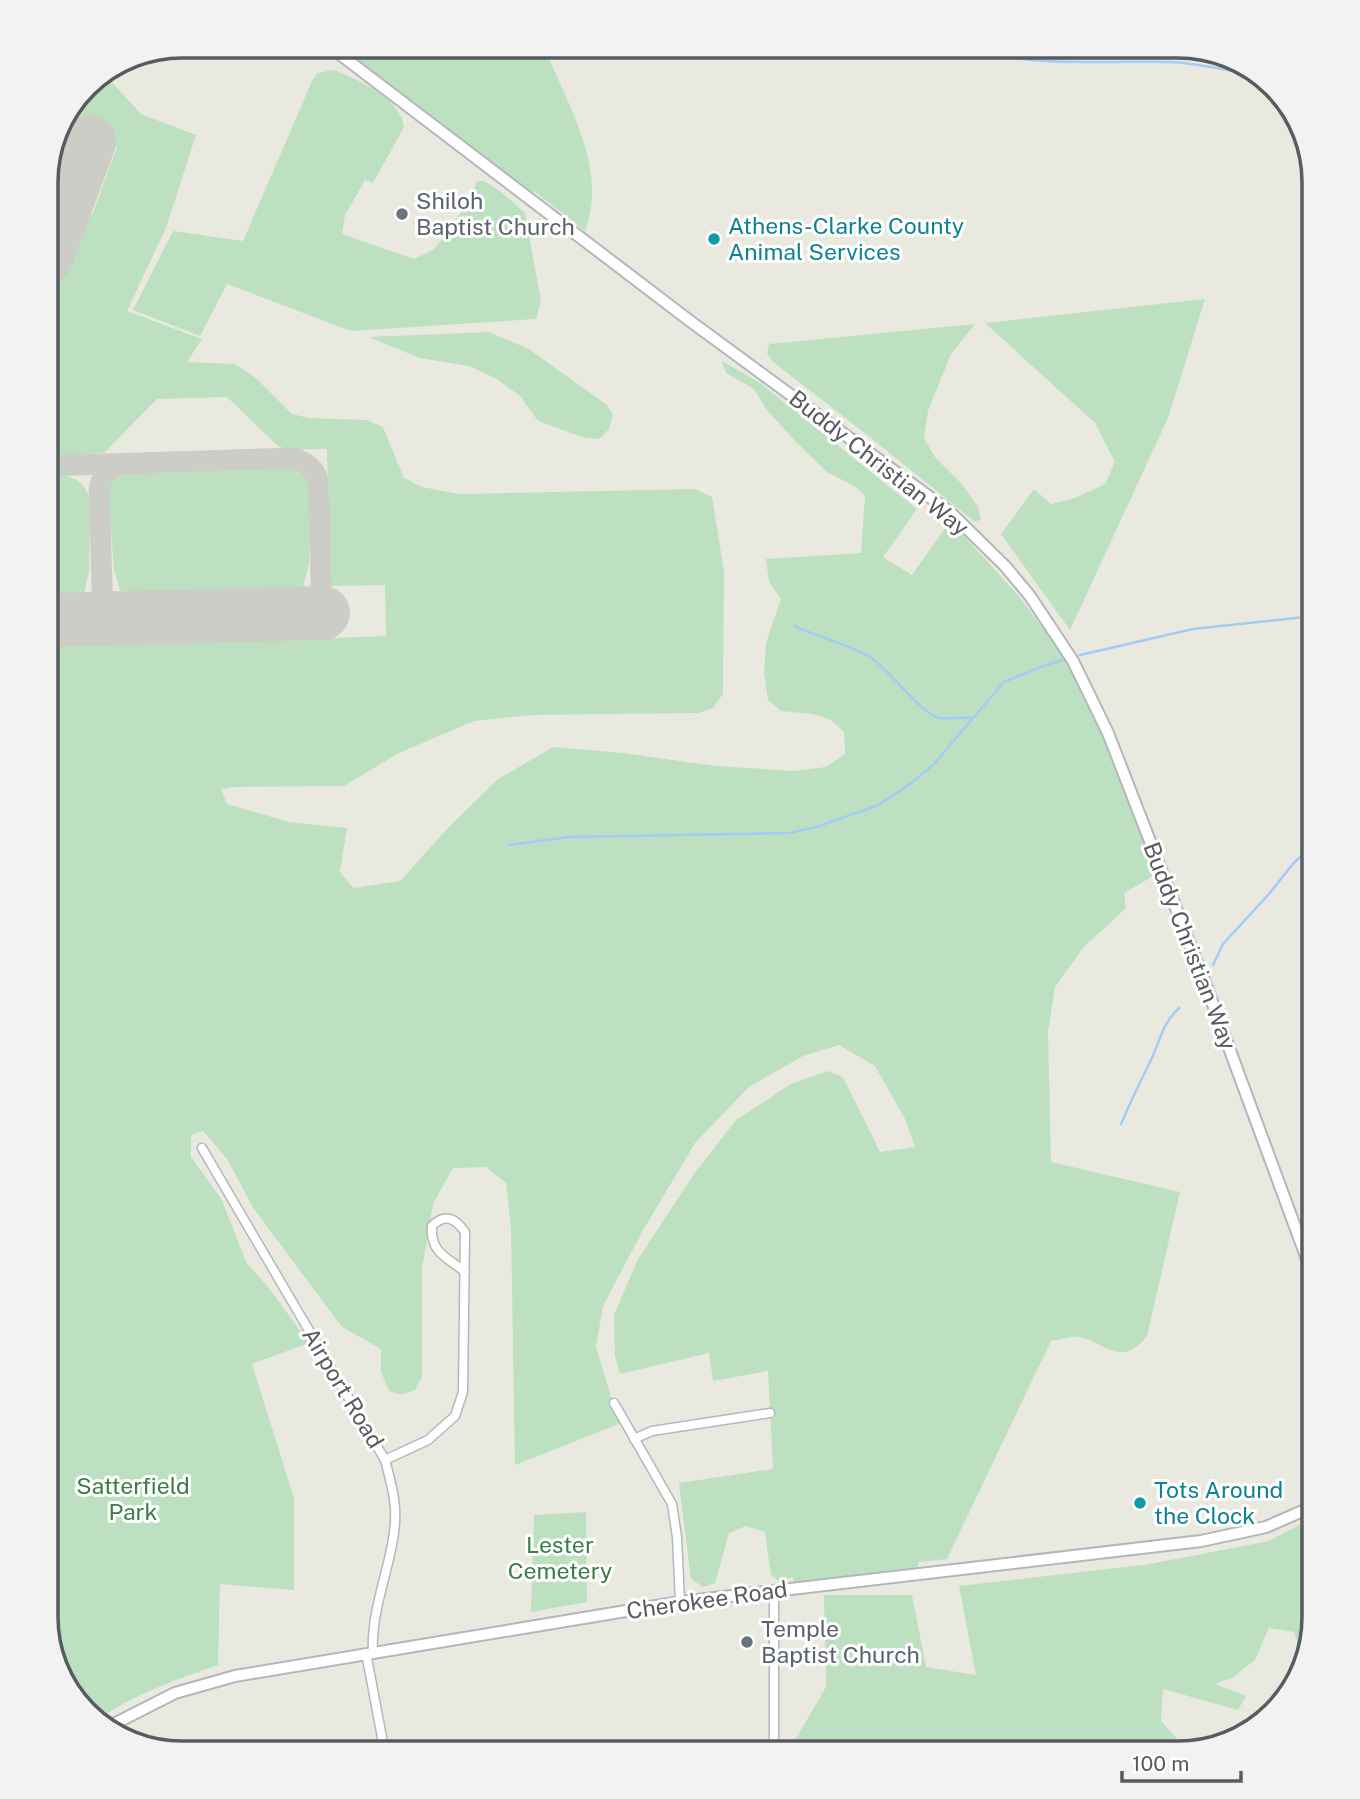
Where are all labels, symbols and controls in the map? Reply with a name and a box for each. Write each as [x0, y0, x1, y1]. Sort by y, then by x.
place label: Shiloh Baptist Church [416, 187, 575, 240]
marker: Shiloh Baptist Church [394, 206, 410, 222]
place label: Athens-Clarke County Animal Services [728, 212, 964, 265]
marker: Athens-Clarke County Animal Services [706, 231, 722, 247]
street label: Buddy Christian Way [784, 384, 974, 541]
street label: Buddy Christian Way [1138, 838, 1243, 1054]
street label: Airport Road [297, 1323, 390, 1453]
park label: Satterfield Park [76, 1472, 190, 1525]
place label: Tots Around the Clock [1154, 1476, 1283, 1529]
marker: Tots Around the Clock [1132, 1495, 1148, 1511]
park label: Lester Cemetery [508, 1531, 612, 1584]
street label: Cherokee Road [625, 1575, 789, 1624]
place label: Temple Baptist Church [761, 1615, 920, 1668]
marker: Temple Baptist Church [739, 1634, 755, 1650]
scale bar [1122, 1740, 1241, 1784]
text: 100 m [1132, 1751, 1189, 1776]

